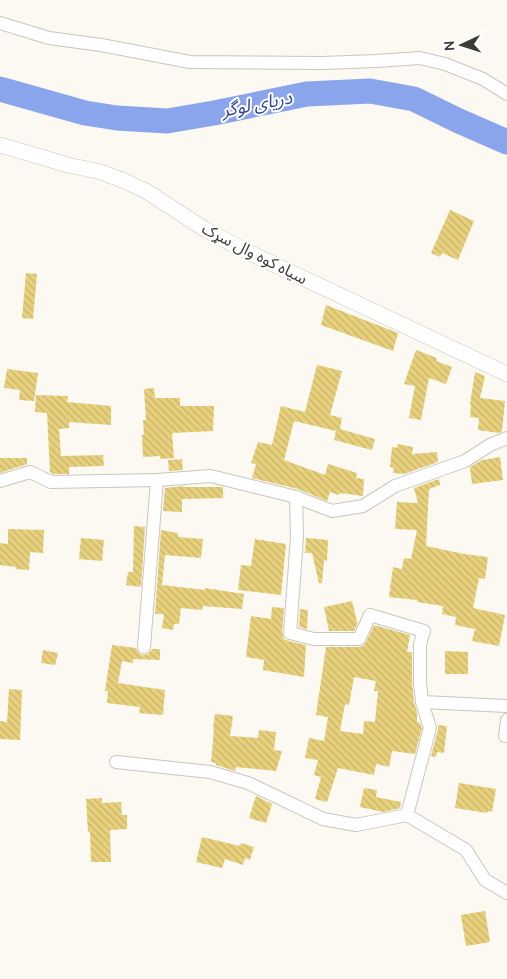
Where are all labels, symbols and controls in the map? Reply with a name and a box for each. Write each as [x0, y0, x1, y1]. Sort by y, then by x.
north arrow [437, 20, 487, 70]
text: N [441, 40, 457, 52]
water label: دریای لوگر [218, 86, 294, 122]
street label: سیاه کوه وال سړک [198, 219, 311, 289]

